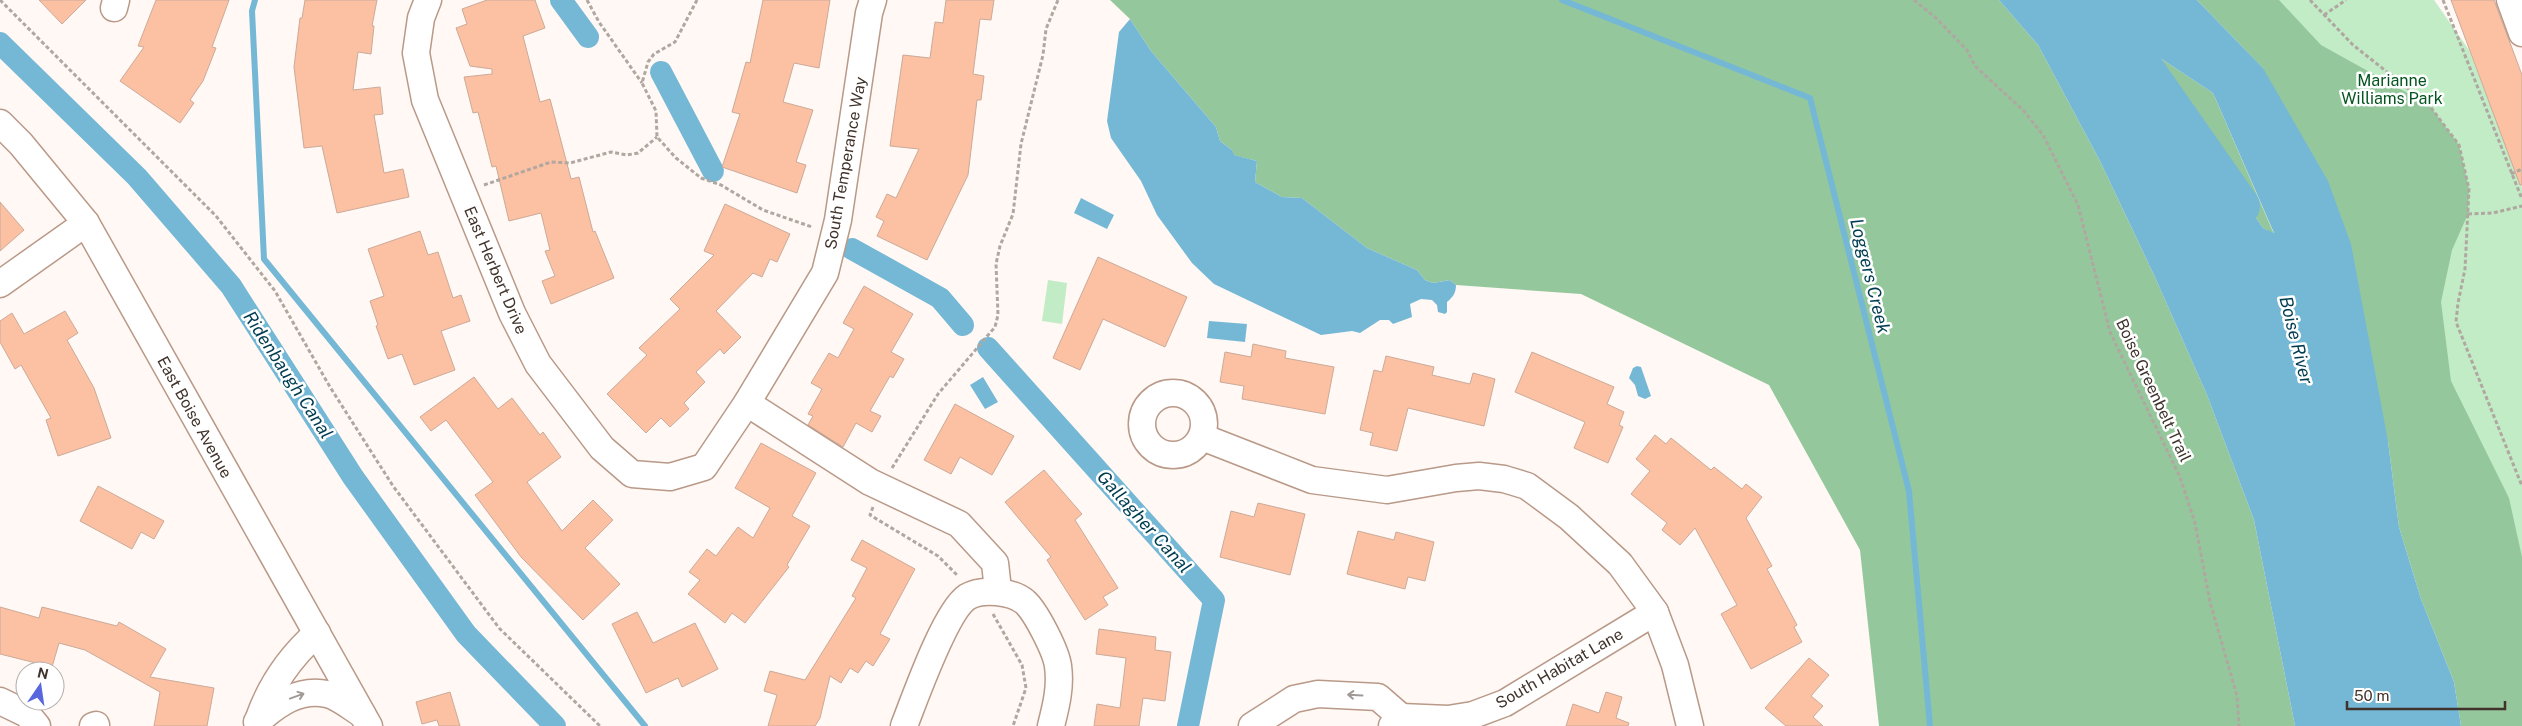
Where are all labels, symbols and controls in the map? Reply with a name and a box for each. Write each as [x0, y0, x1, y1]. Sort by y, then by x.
park label: Marianne Williams Park [2341, 71, 2443, 108]
street label: South Temperance Way [821, 75, 870, 251]
street label: East Herbert Drive [460, 203, 531, 337]
water label: Loggers Creek [1846, 216, 1895, 336]
water label: Boise River [2275, 294, 2318, 386]
water label: Ridenbaugh Canal [239, 307, 337, 442]
street label: Boise Greenbelt Trail [2112, 316, 2195, 465]
street label: East Boise Avenue [153, 353, 236, 481]
water label: Gallagher Canal [1093, 466, 1196, 577]
street label: South Habitat Lane [1492, 624, 1626, 713]
north arrow [15, 661, 65, 711]
text: N [36, 664, 50, 682]
scale bar [2347, 678, 2504, 710]
text: 50 m [2354, 687, 2389, 704]
one-way arrow [289, 691, 304, 700]
one-way arrow [1347, 691, 1363, 700]

